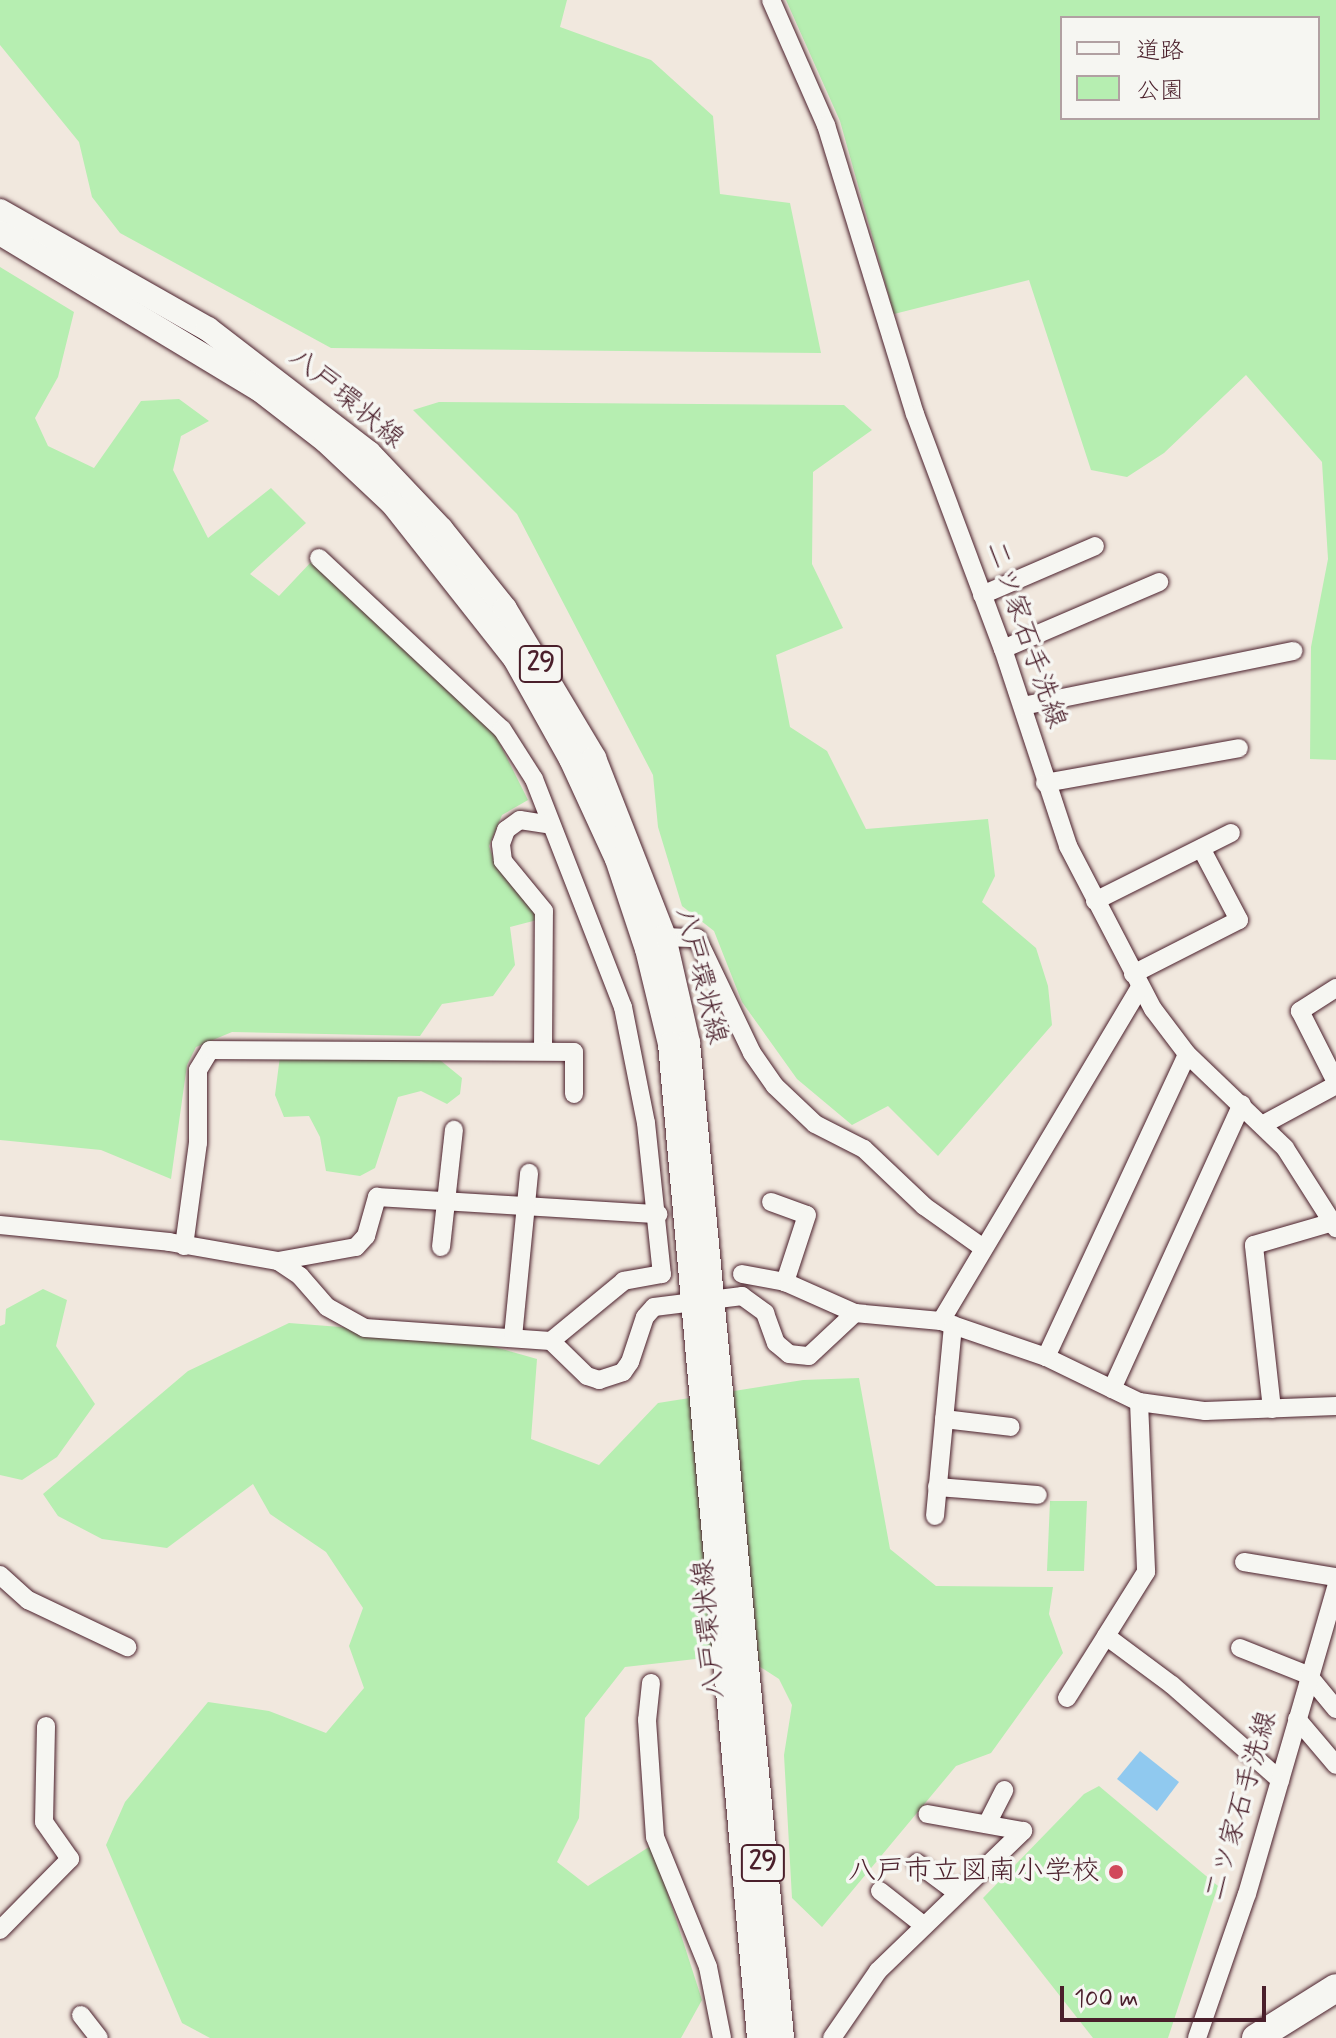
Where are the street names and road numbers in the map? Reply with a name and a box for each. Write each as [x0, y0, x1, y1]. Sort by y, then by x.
street label: 八戸環状線 [282, 341, 410, 457]
street label: 二ツ家石手洗線 [977, 537, 1073, 733]
road number: 29 [517, 642, 565, 686]
street label: 八戸環状線 [667, 904, 733, 1048]
street label: 八戸環状線 [687, 1558, 733, 1700]
street label: 二ツ家石手洗線 [1199, 1707, 1285, 1905]
road number: 29 [739, 1841, 787, 1885]

